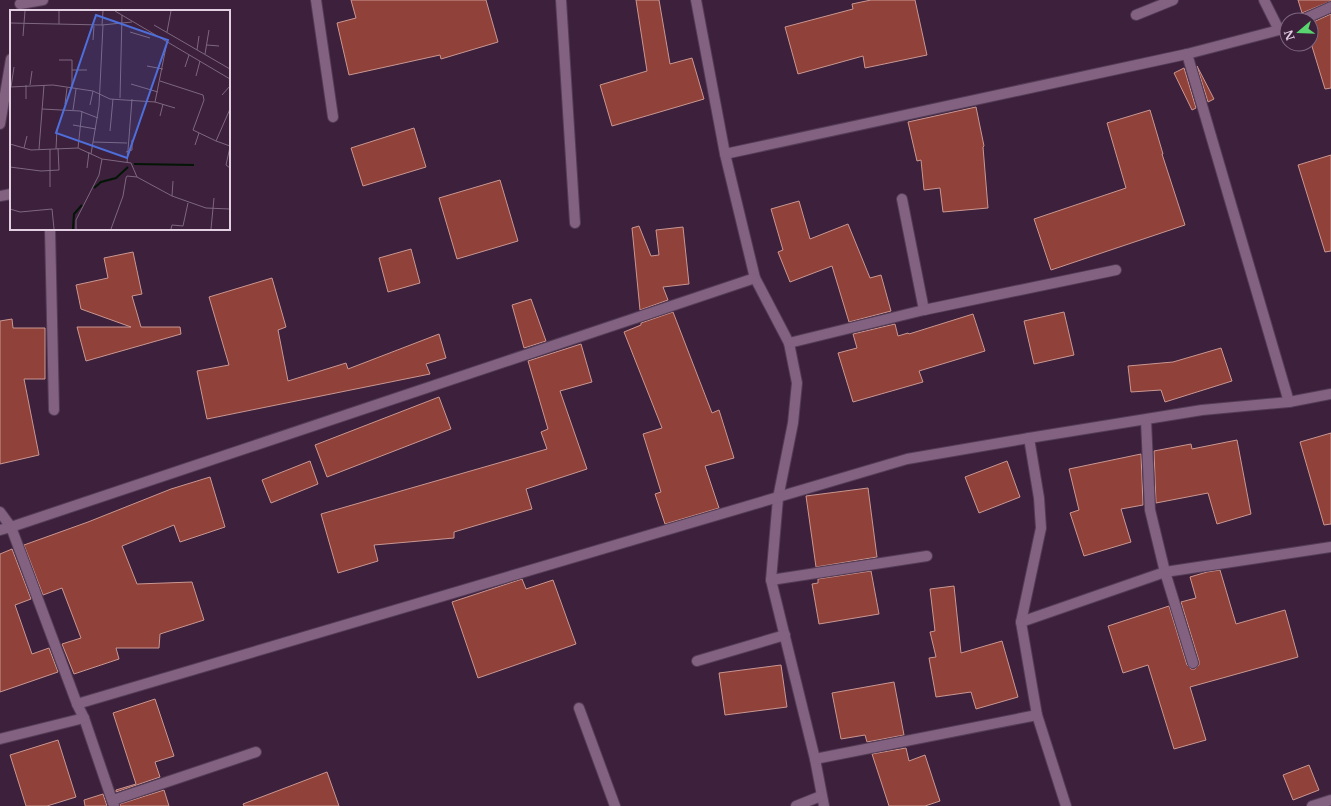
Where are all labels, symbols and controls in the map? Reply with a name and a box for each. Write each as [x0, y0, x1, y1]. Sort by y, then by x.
inset map [10, 10, 230, 230]
north arrow [1279, 12, 1319, 52]
text: N [1281, 27, 1298, 42]

